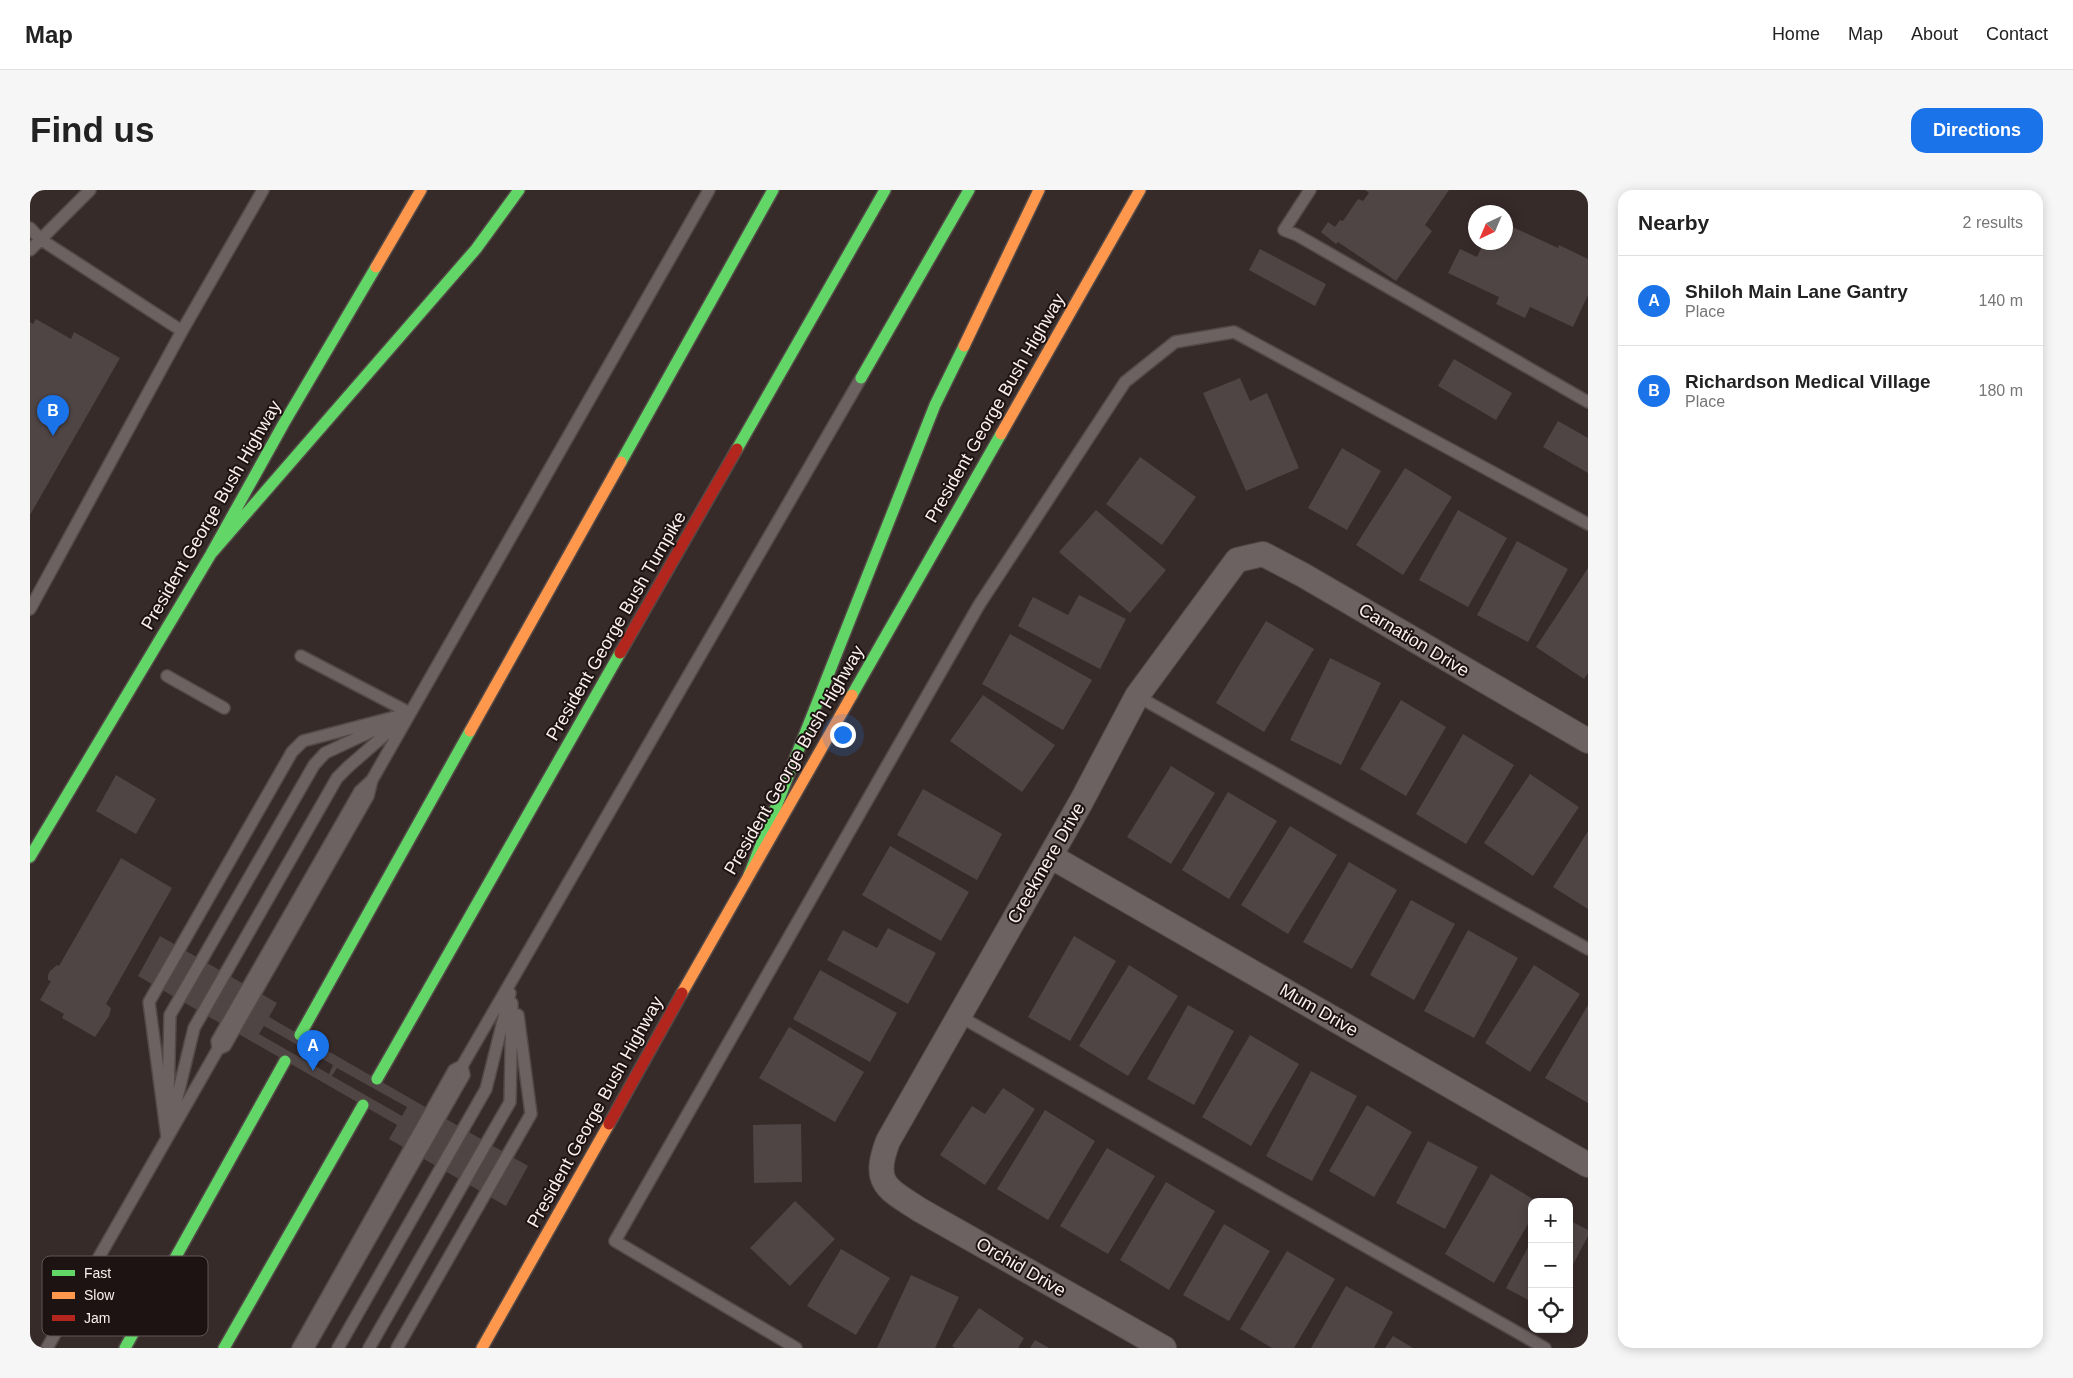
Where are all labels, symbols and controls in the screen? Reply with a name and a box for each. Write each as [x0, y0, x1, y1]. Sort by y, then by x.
text: Map [25, 21, 73, 48]
text: Home [1772, 24, 1820, 44]
text: Map [1848, 24, 1883, 44]
text: About [1911, 24, 1958, 44]
text: Contact [1986, 24, 2048, 44]
button: Directions [1911, 108, 2043, 153]
text: Find us [30, 110, 154, 149]
north arrow [1468, 205, 1513, 250]
text: Nearby [1638, 211, 1709, 234]
text: 2 results [1963, 214, 2023, 231]
text: Shiloh Main Lane Gantry [1685, 281, 1908, 302]
street label: President George Bush Highway [921, 290, 1069, 526]
text: A [1648, 292, 1660, 309]
text: 140 m [1979, 292, 2023, 309]
text: Place [1685, 303, 1725, 320]
text: Richardson Medical Village [1685, 371, 1931, 392]
text: B [1648, 382, 1660, 399]
text: 180 m [1979, 382, 2023, 399]
text: Place [1685, 393, 1725, 410]
pin: B [37, 395, 69, 436]
street label: President George Bush Highway [137, 397, 285, 633]
street label: President George Bush Turnpike [542, 508, 690, 744]
street label: Carnation Drive [1355, 599, 1473, 681]
street label: President George Bush Highway [720, 642, 868, 878]
your location [830, 722, 856, 748]
street label: Creekmere Drive [1003, 799, 1089, 927]
street label: Mum Drive [1276, 980, 1362, 1040]
street label: President George Bush Highway [523, 993, 667, 1231]
pin: A [297, 1030, 329, 1071]
map controls [1528, 1198, 1573, 1333]
button: + [1528, 1198, 1573, 1243]
street label: Orchid Drive [973, 1233, 1069, 1301]
button: − [1528, 1243, 1573, 1288]
legend [42, 1256, 208, 1336]
text: Fast [84, 1265, 111, 1281]
text: Slow [84, 1287, 115, 1303]
button: locate [1528, 1288, 1573, 1333]
text: Jam [84, 1310, 110, 1326]

